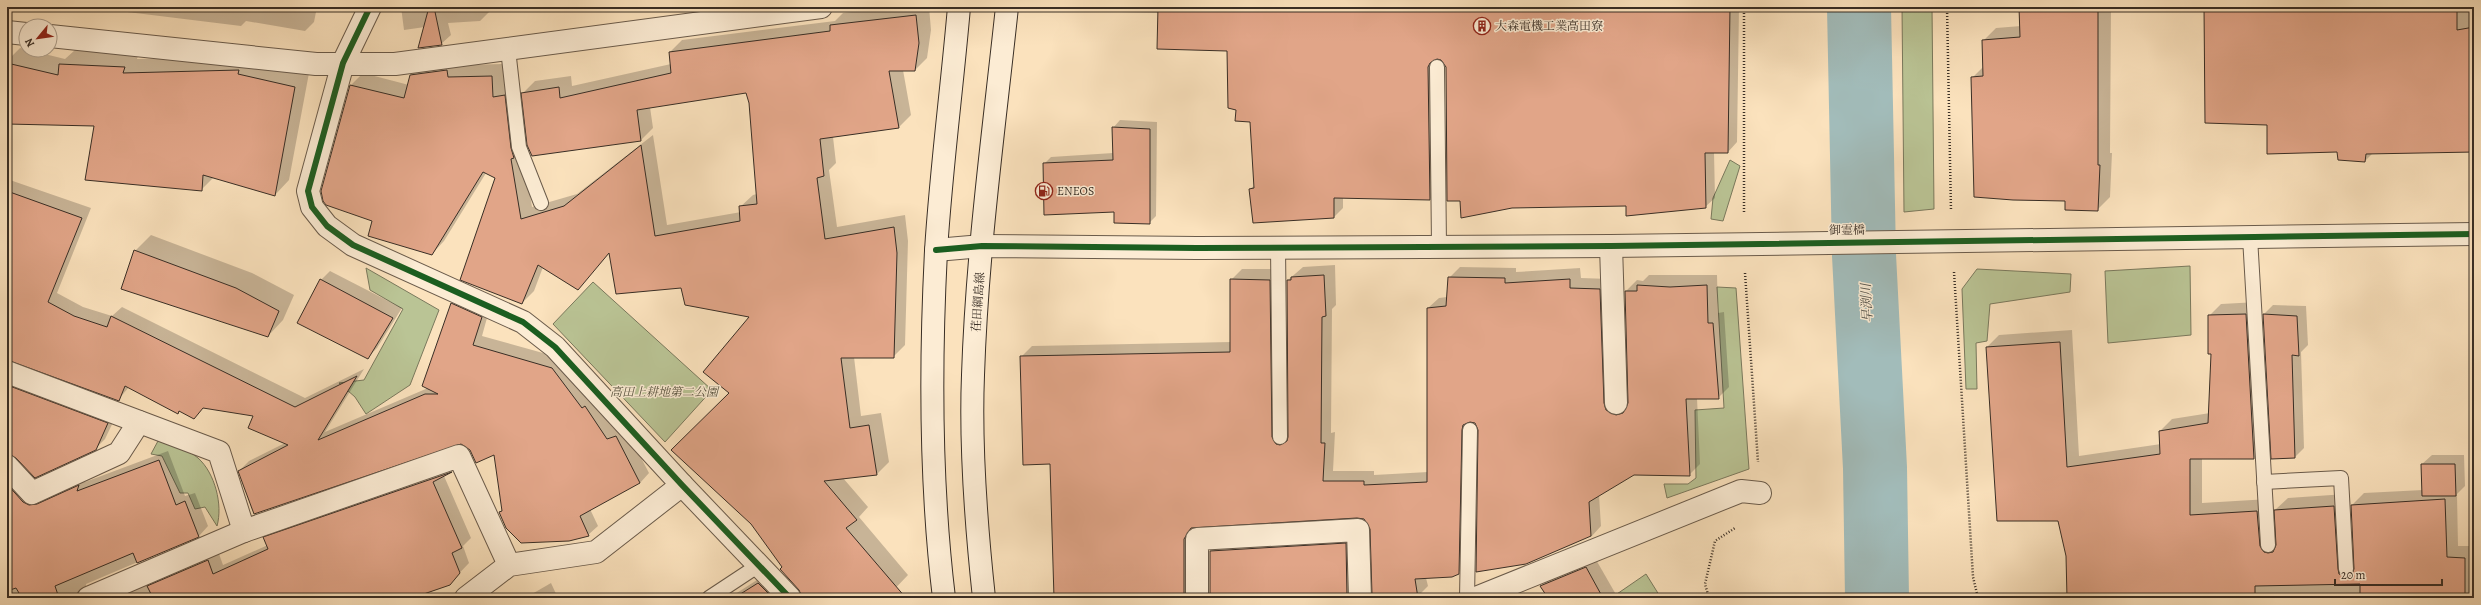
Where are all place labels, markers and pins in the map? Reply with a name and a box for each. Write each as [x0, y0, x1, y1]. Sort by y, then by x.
building icon: 大森電機工業高田寮 [1472, 16, 1492, 36]
place label: 大森電機工業高田寮 [1495, 18, 1603, 34]
fuel station icon: ENEOS [1034, 181, 1054, 201]
place label: ENEOS [1057, 183, 1094, 199]

